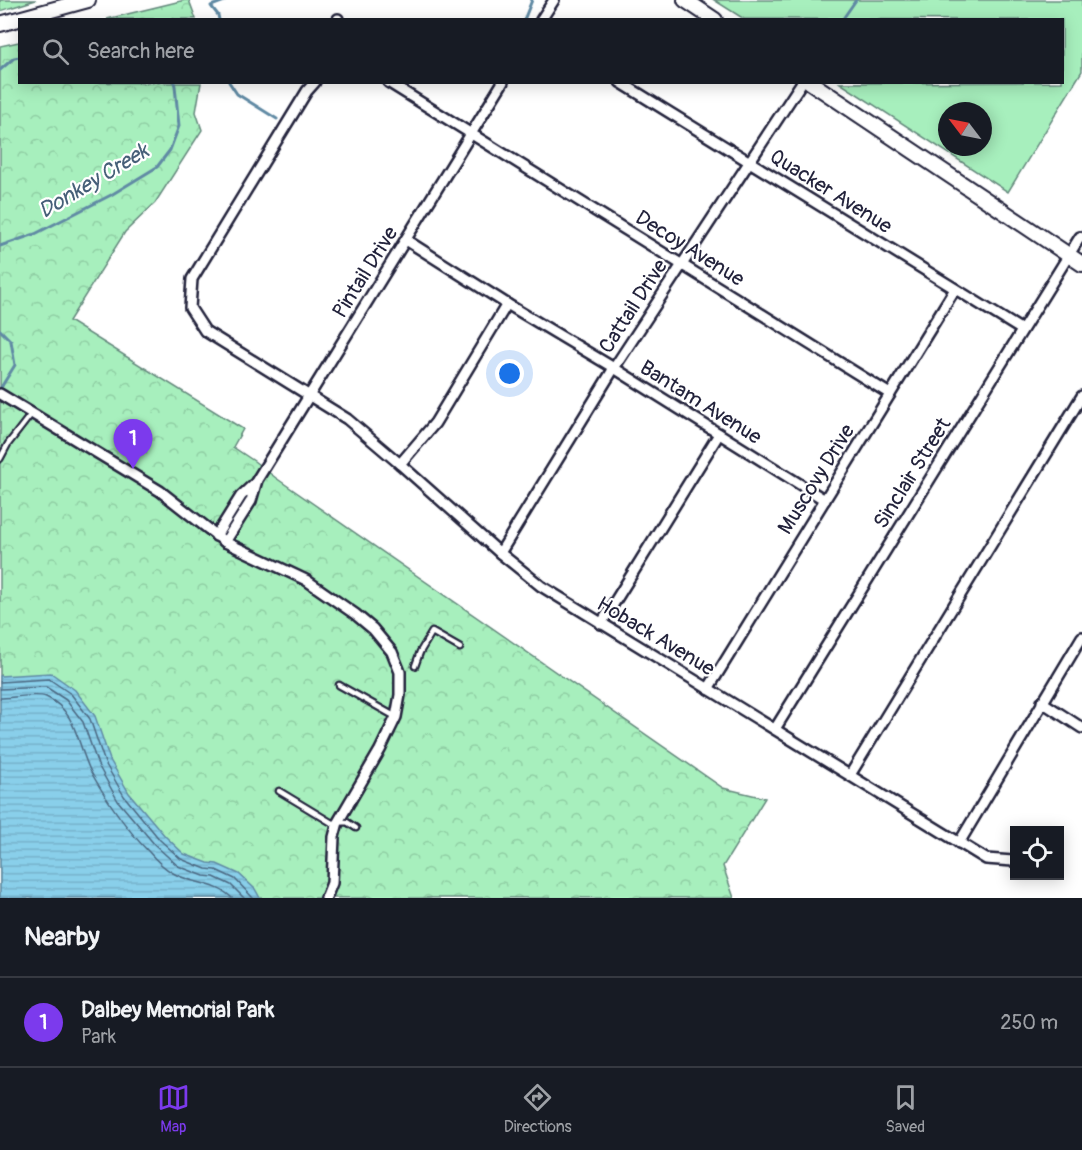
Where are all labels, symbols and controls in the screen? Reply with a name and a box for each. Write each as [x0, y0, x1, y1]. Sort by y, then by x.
search box [18, 18, 1064, 84]
icon: search [39, 35, 72, 68]
text: Search here [87, 37, 194, 65]
north arrow [938, 102, 992, 156]
water label: Donkey Creek [33, 136, 155, 225]
street label: Quacker Avenue [764, 143, 898, 240]
street label: Decoy Avenue [630, 204, 750, 293]
street label: Pintail Drive [327, 221, 405, 323]
street label: Cattail Drive [593, 254, 674, 358]
street label: Bantam Avenue [635, 354, 767, 451]
your location [495, 359, 524, 388]
street label: Sinclair Street [868, 412, 957, 534]
street label: Muscovy Drive [772, 419, 861, 539]
pin: 1 [114, 420, 152, 469]
street label: Hoback Avenue [592, 591, 720, 683]
map controls [1010, 826, 1064, 880]
button: locate [1010, 826, 1064, 880]
text: Nearby [24, 921, 100, 953]
text: Dalbey Memorial Park [81, 996, 274, 1024]
text: 1 [40, 1010, 47, 1035]
text: 250 m [1000, 1010, 1058, 1035]
text: Park [81, 1024, 116, 1049]
tab: Map [157, 1081, 190, 1137]
tab: Directions [504, 1081, 572, 1137]
tab: Saved [885, 1081, 925, 1137]

